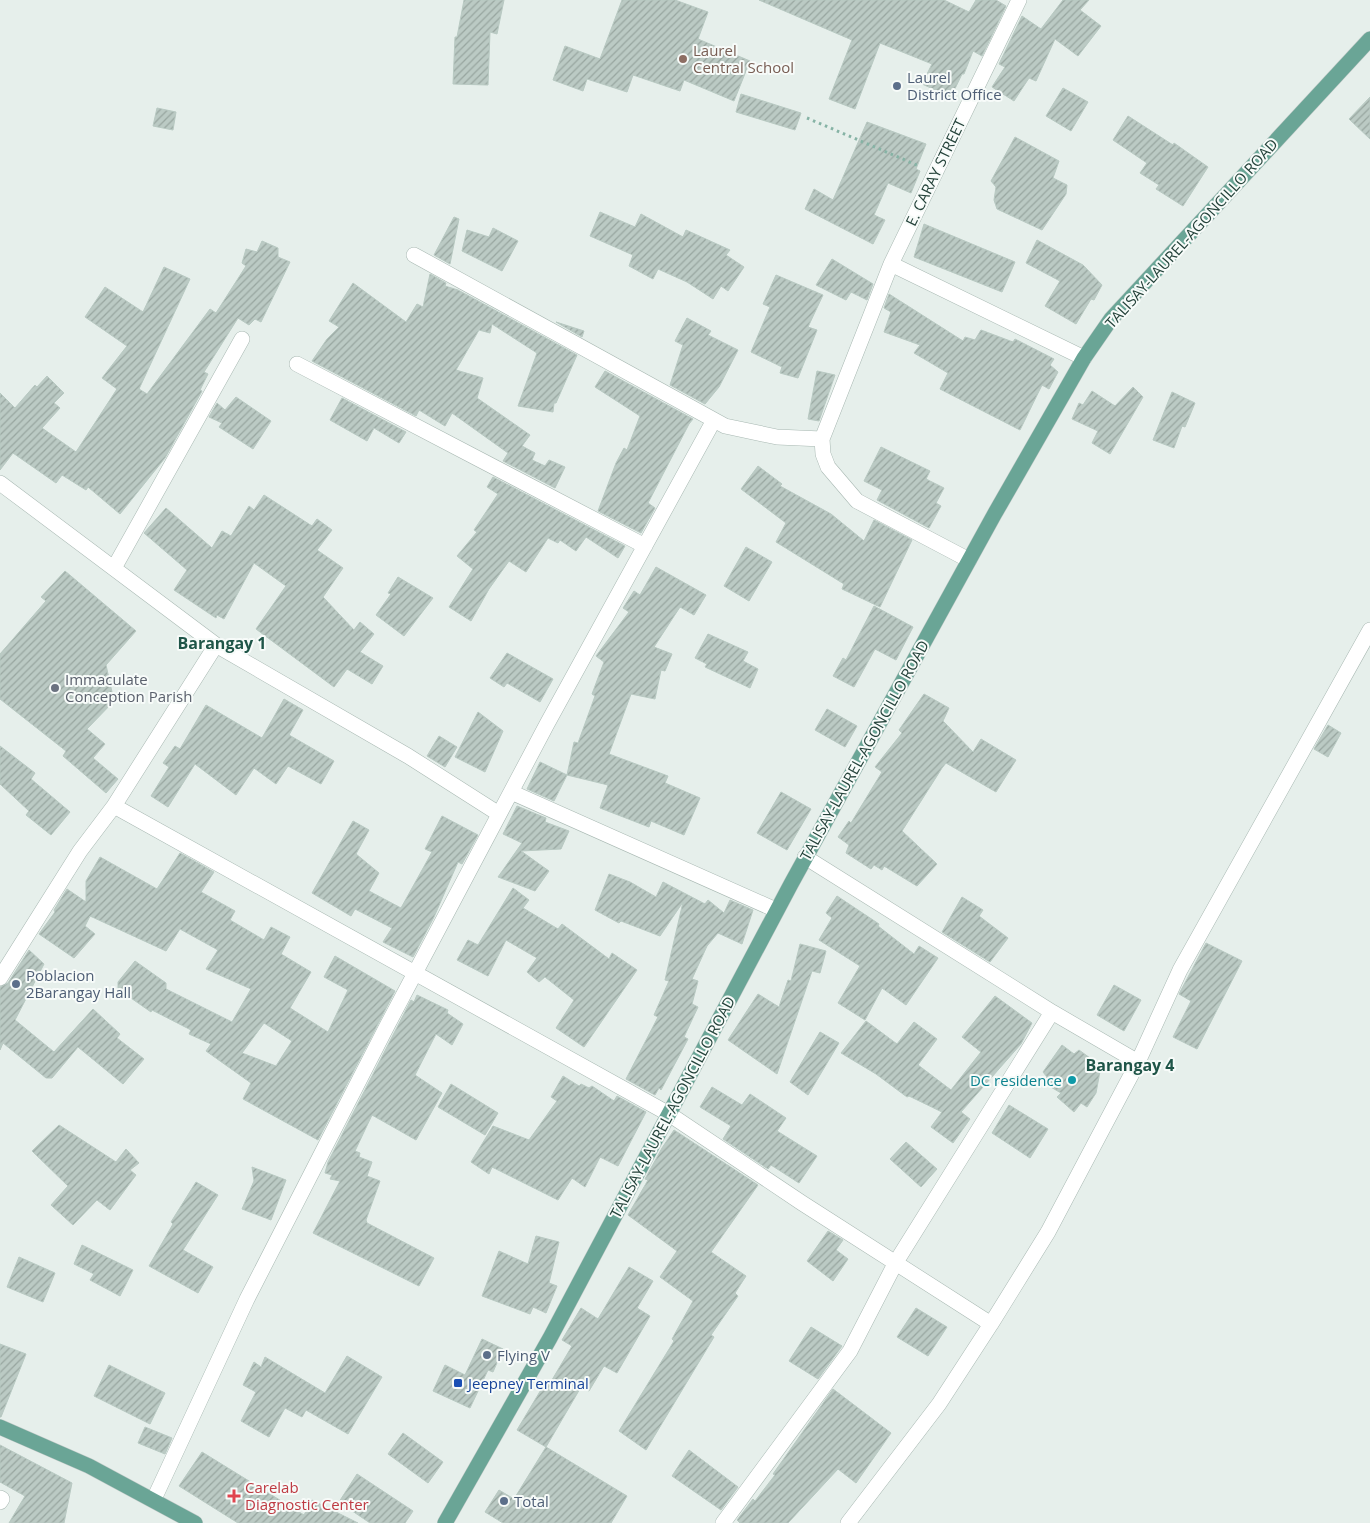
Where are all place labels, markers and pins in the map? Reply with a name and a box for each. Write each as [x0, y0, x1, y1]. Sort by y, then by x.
place label: Laurel Central School [693, 40, 794, 77]
marker: Laurel Central School [677, 53, 689, 65]
place label: Laurel District Office [907, 67, 1002, 104]
marker: Laurel District Office [891, 80, 903, 92]
place label: Immaculate Conception Parish [65, 669, 192, 706]
marker: Immaculate Conception Parish [49, 682, 61, 694]
place label: Poblacion 2Barangay Hall [26, 965, 131, 1002]
marker: Poblacion 2Barangay Hall [10, 978, 22, 990]
place label: DC residence [970, 1070, 1062, 1090]
marker: DC residence [1066, 1074, 1078, 1086]
place label: Flying V [497, 1345, 550, 1365]
marker: Flying V [481, 1349, 493, 1361]
place label: Jeepney Terminal [466, 1373, 589, 1393]
marker: Jeepney Terminal [452, 1377, 464, 1389]
place label: Carelab Diagnostic Center [245, 1477, 369, 1514]
marker: Carelab Diagnostic Center [227, 1489, 241, 1503]
place label: Total [514, 1491, 549, 1511]
marker: Total [498, 1495, 510, 1507]

